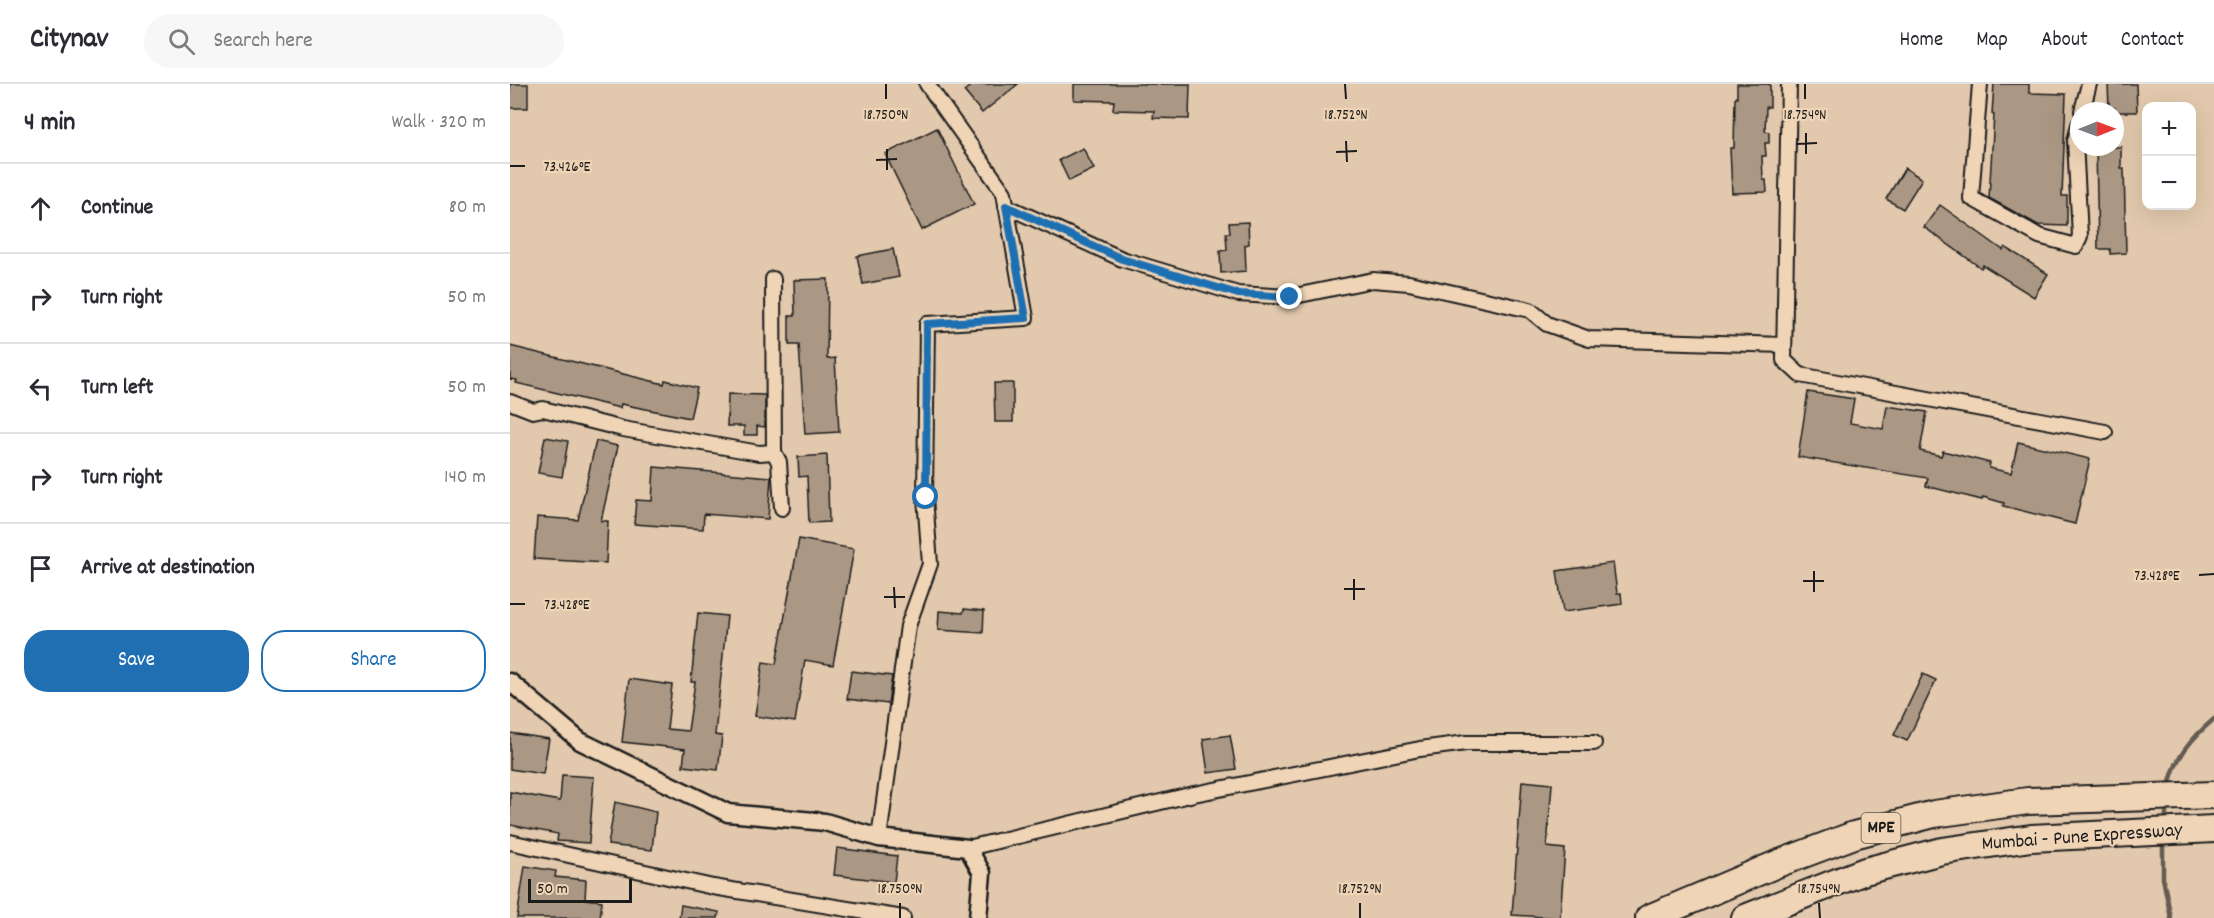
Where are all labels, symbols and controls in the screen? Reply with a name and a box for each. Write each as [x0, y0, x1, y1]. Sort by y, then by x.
search box [144, 14, 564, 68]
text: Citynav [30, 21, 108, 61]
icon: search [165, 25, 198, 58]
text: Search here [213, 26, 313, 57]
text: Home [1899, 26, 1943, 56]
text: Map [1976, 26, 2008, 56]
text: About [2041, 26, 2088, 56]
text: Contact [2121, 26, 2184, 56]
north arrow [2070, 102, 2124, 156]
map controls [2142, 102, 2196, 210]
button: + [2142, 102, 2196, 156]
text: 4 min [24, 105, 75, 142]
text: 18.750°N [864, 105, 908, 127]
text: 18.752°N [1324, 105, 1368, 127]
text: 18.754°N [1784, 105, 1826, 127]
text: Walk · 320 m [392, 109, 486, 137]
button: − [2142, 156, 2196, 210]
text: 73.426°E [544, 157, 591, 179]
icon: ahead [24, 192, 57, 225]
text: Continue [81, 193, 153, 224]
text: 80 m [449, 194, 486, 222]
icon: right [24, 282, 57, 315]
text: Turn right [81, 283, 163, 314]
route end [1276, 283, 1302, 309]
text: 50 m [448, 284, 486, 312]
icon: left [24, 372, 57, 405]
text: Turn left [81, 373, 153, 404]
text: 50 m [448, 374, 486, 402]
icon: right [24, 462, 57, 495]
text: Turn right [81, 463, 163, 494]
text: 140 m [444, 464, 486, 492]
route start [912, 483, 938, 509]
icon: arrive [24, 552, 57, 585]
text: Arrive at destination [81, 553, 255, 584]
text: 73.428°E [2134, 566, 2180, 588]
text: 73.428°E [544, 595, 590, 617]
button: Save [24, 630, 249, 692]
button: Share [261, 630, 486, 692]
road number: MPE [1862, 813, 1900, 843]
street label: Mumbai - Pune Expressway [1981, 817, 2184, 859]
scale bar [528, 876, 632, 904]
text: 50 m [537, 878, 568, 901]
text: 18.750°N [878, 879, 922, 901]
text: 18.752°N [1338, 879, 1382, 901]
text: 18.754°N [1798, 879, 1840, 901]

